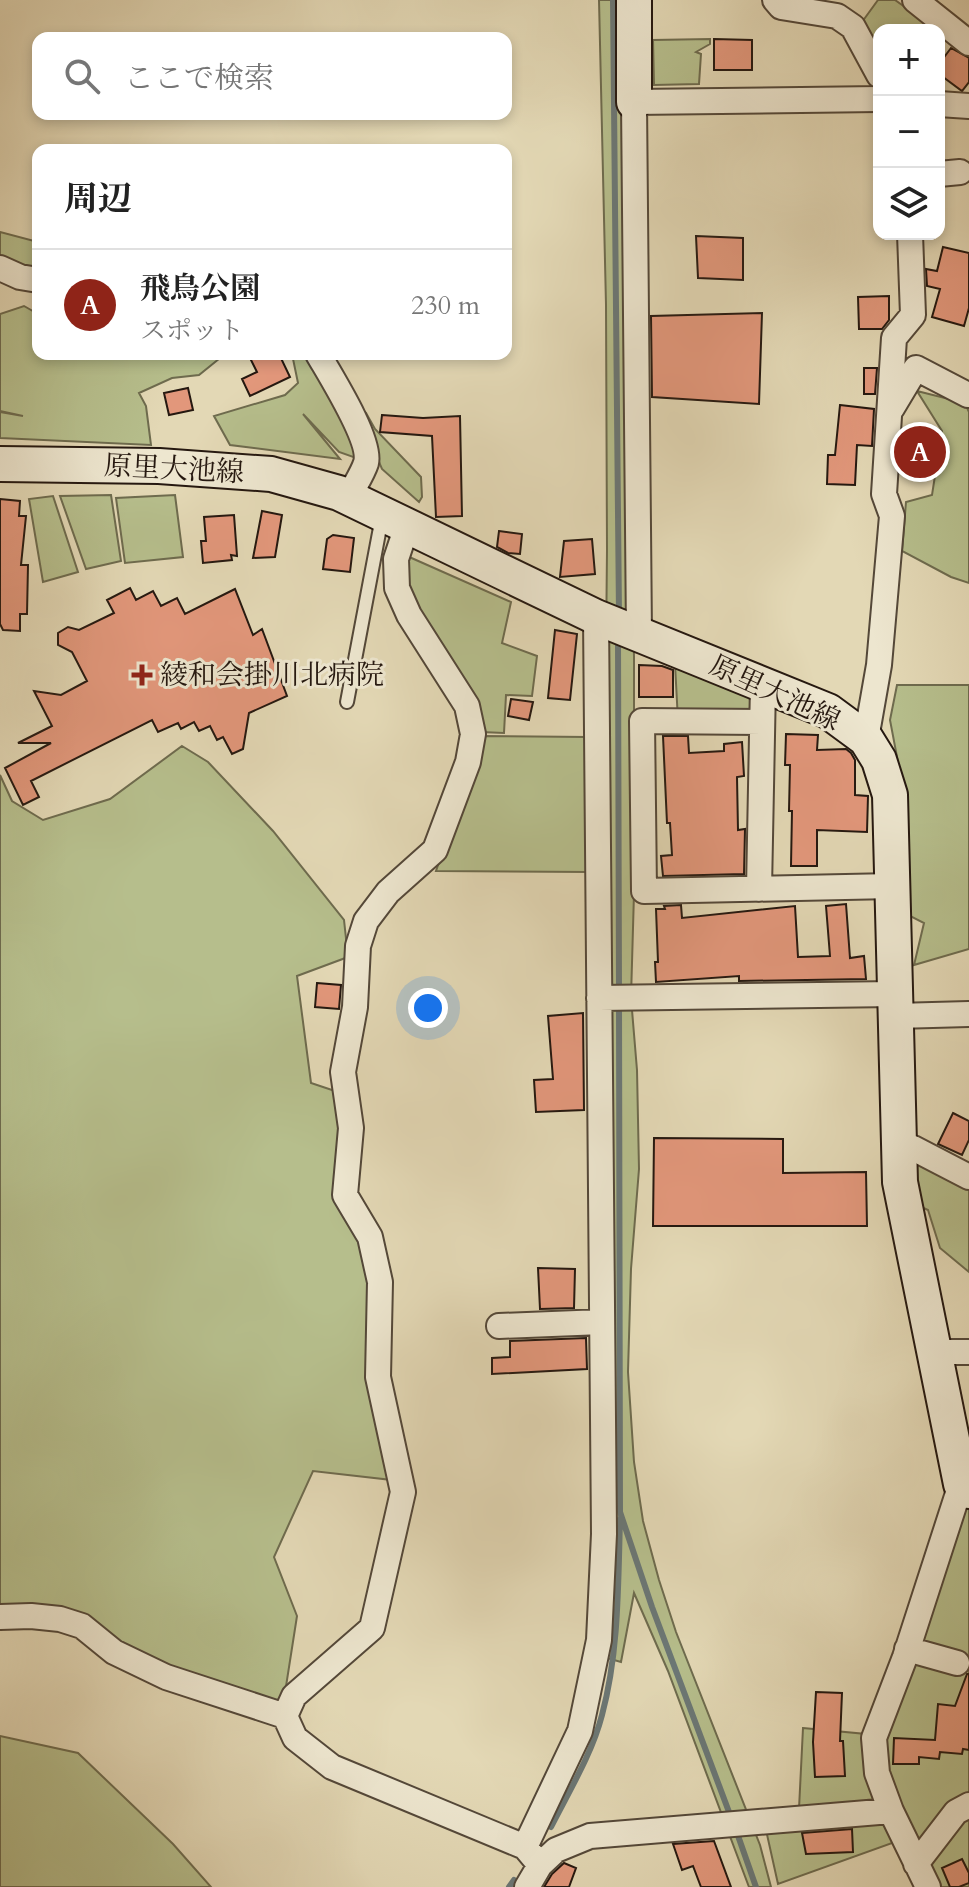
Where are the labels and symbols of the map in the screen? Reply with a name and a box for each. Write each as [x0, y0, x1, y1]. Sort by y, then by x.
pin: A [894, 422, 946, 482]
street label: 原里大池線 [103, 446, 245, 492]
street label: 原里大池線 [704, 646, 846, 740]
place label: 綾和会掛川北病院 [160, 656, 384, 694]
marker: 綾和会掛川北病院 [131, 664, 153, 686]
your location [408, 988, 448, 1028]

